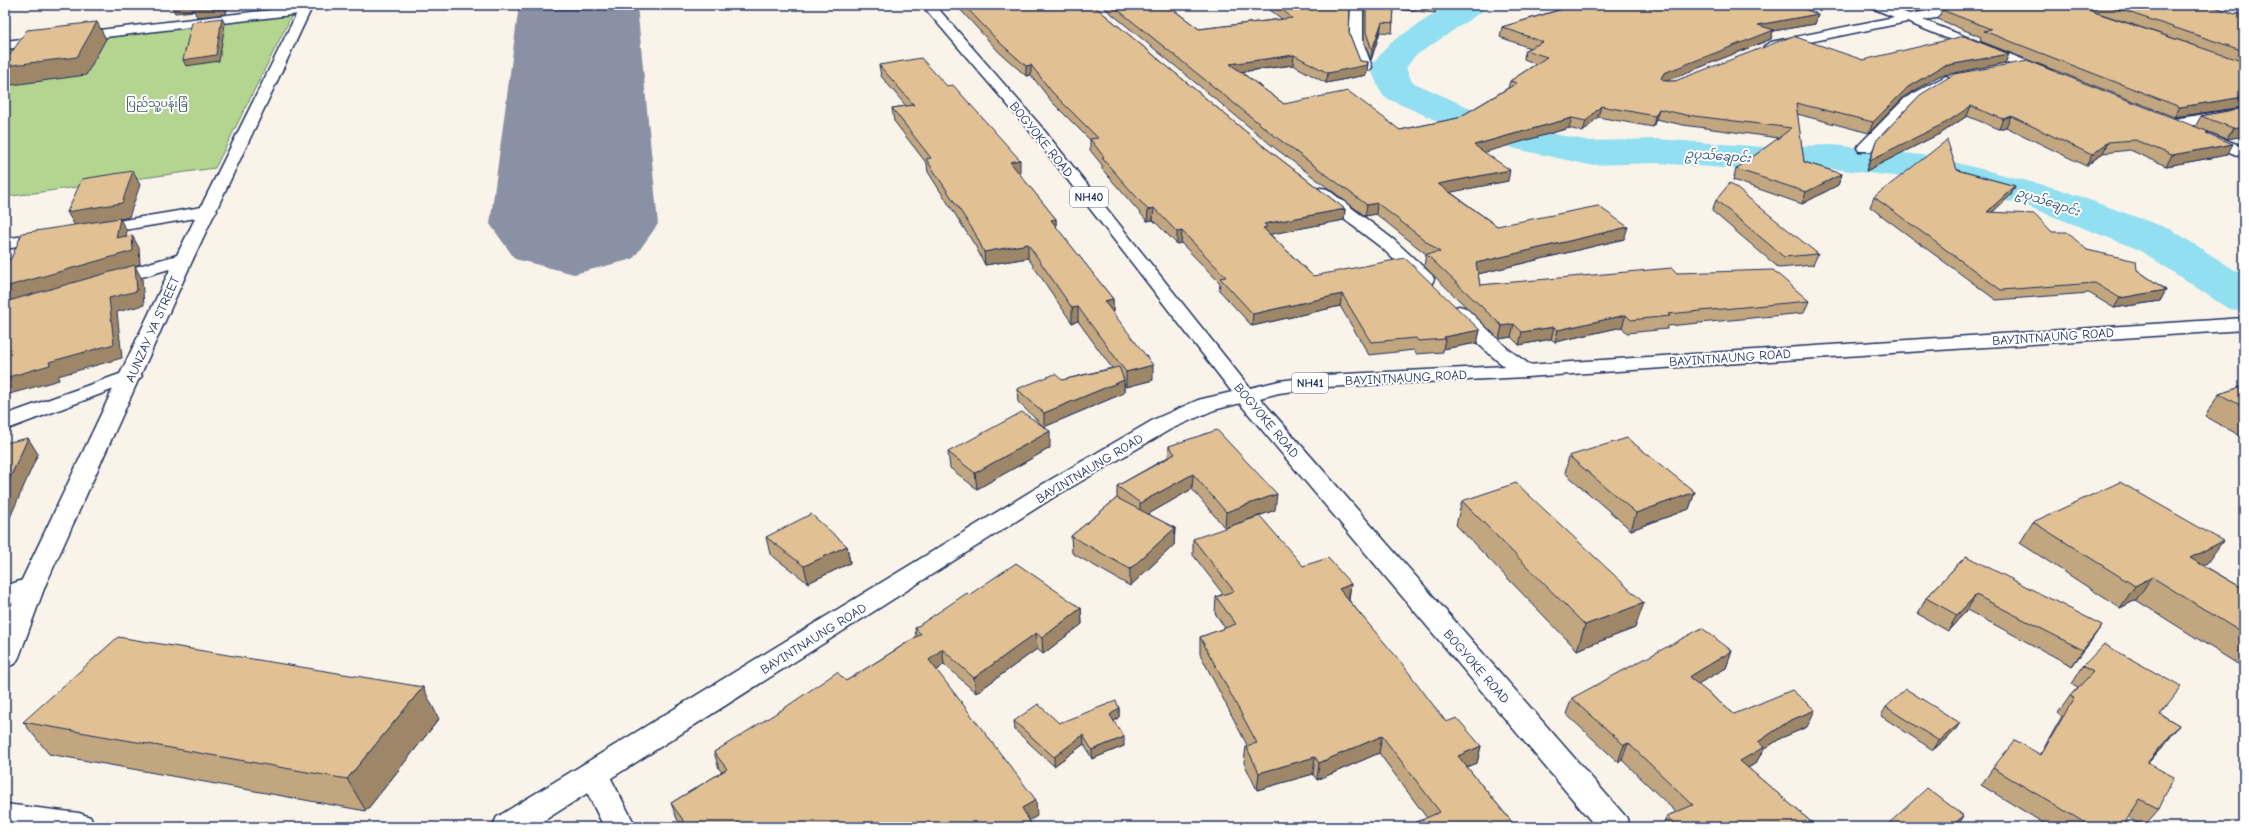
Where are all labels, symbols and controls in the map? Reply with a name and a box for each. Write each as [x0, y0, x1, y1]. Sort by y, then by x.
park label: ပြည်သူ့ပန်းခြံ [126, 96, 188, 112]
street label: BOGYOKE ROAD [1007, 99, 1077, 180]
water label: ဥပုသ်ချောင်း [1685, 145, 1752, 168]
water label: ဥပုသ်ချောင်း [2014, 183, 2083, 222]
road number: NH40 [1070, 187, 1108, 207]
street label: AUNZAY YA STREET [122, 274, 183, 384]
street label: BAYINTNAUNG ROAD [1992, 325, 2114, 348]
street label: BAYINTNAUNG ROAD [1669, 346, 1791, 369]
street label: BAYINTNAUNG ROAD [1345, 367, 1467, 388]
road number: NH41 [1292, 373, 1328, 393]
street label: BOGYOKE ROAD [1231, 380, 1302, 461]
street label: BAYINTNAUNG ROAD [1033, 431, 1145, 506]
street label: BAYINTNAUNG ROAD [758, 600, 869, 677]
street label: BOGYOKE ROAD [1441, 626, 1513, 706]

